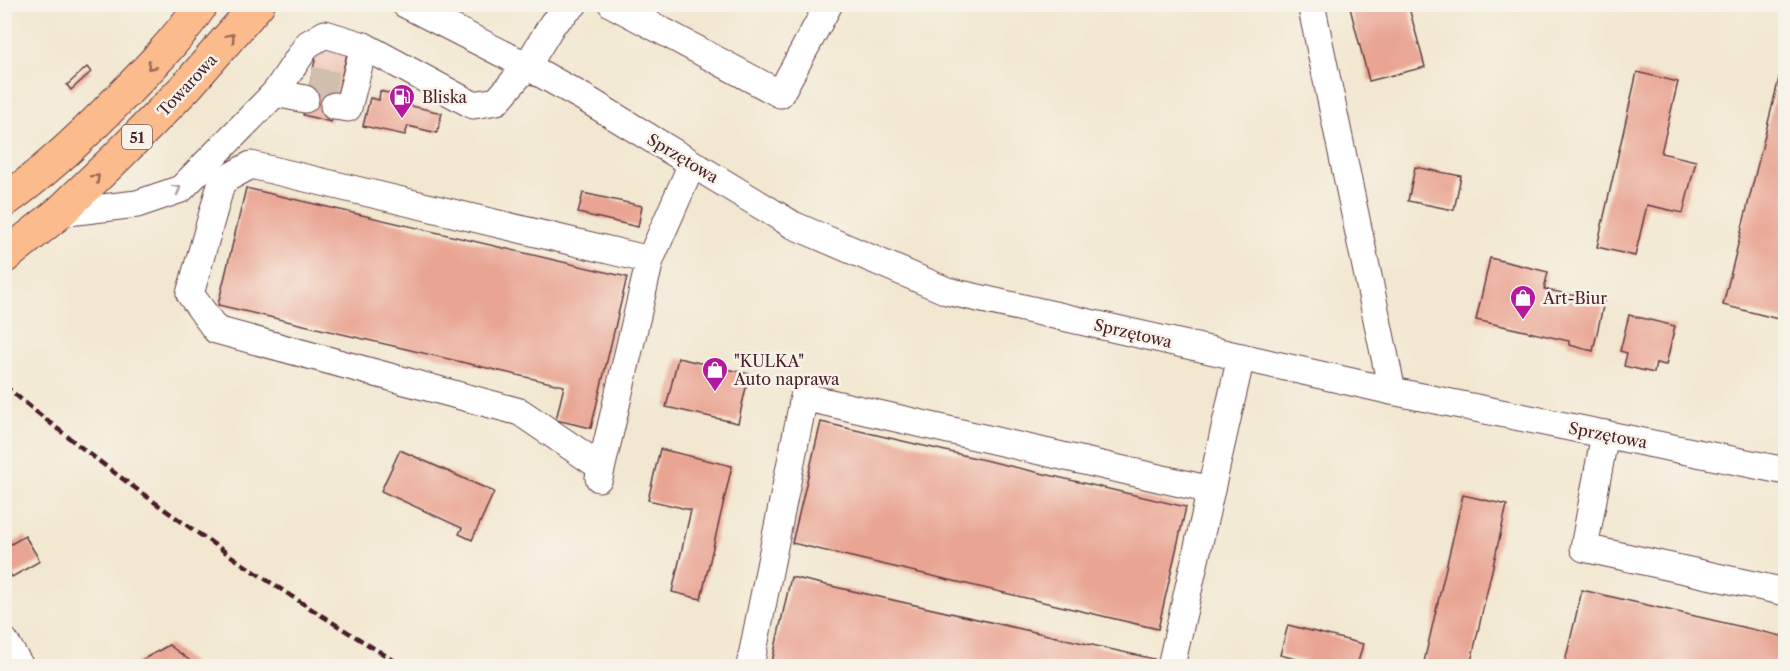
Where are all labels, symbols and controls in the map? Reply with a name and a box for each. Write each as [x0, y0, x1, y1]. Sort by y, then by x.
one-way arrow [223, 33, 234, 44]
street label: Towarowa [153, 49, 221, 120]
one-way arrow [147, 59, 158, 70]
fuel station icon: Bliska [387, 82, 417, 120]
place label: Bliska [422, 87, 468, 107]
road number: 51 [122, 125, 152, 149]
street label: Sprzętowa [644, 129, 723, 187]
one-way arrow [89, 174, 100, 185]
one-way arrow [171, 185, 181, 196]
shop icon: Art-Biur [1508, 283, 1538, 321]
place label: Art-Biur [1542, 288, 1607, 308]
street label: Sprzętowa [1092, 314, 1175, 352]
place label: "KULKA" Auto naprawa [733, 351, 840, 389]
shop icon: "KULKA" Auto naprawa [700, 355, 730, 393]
street label: Sprzętowa [1567, 418, 1650, 453]

